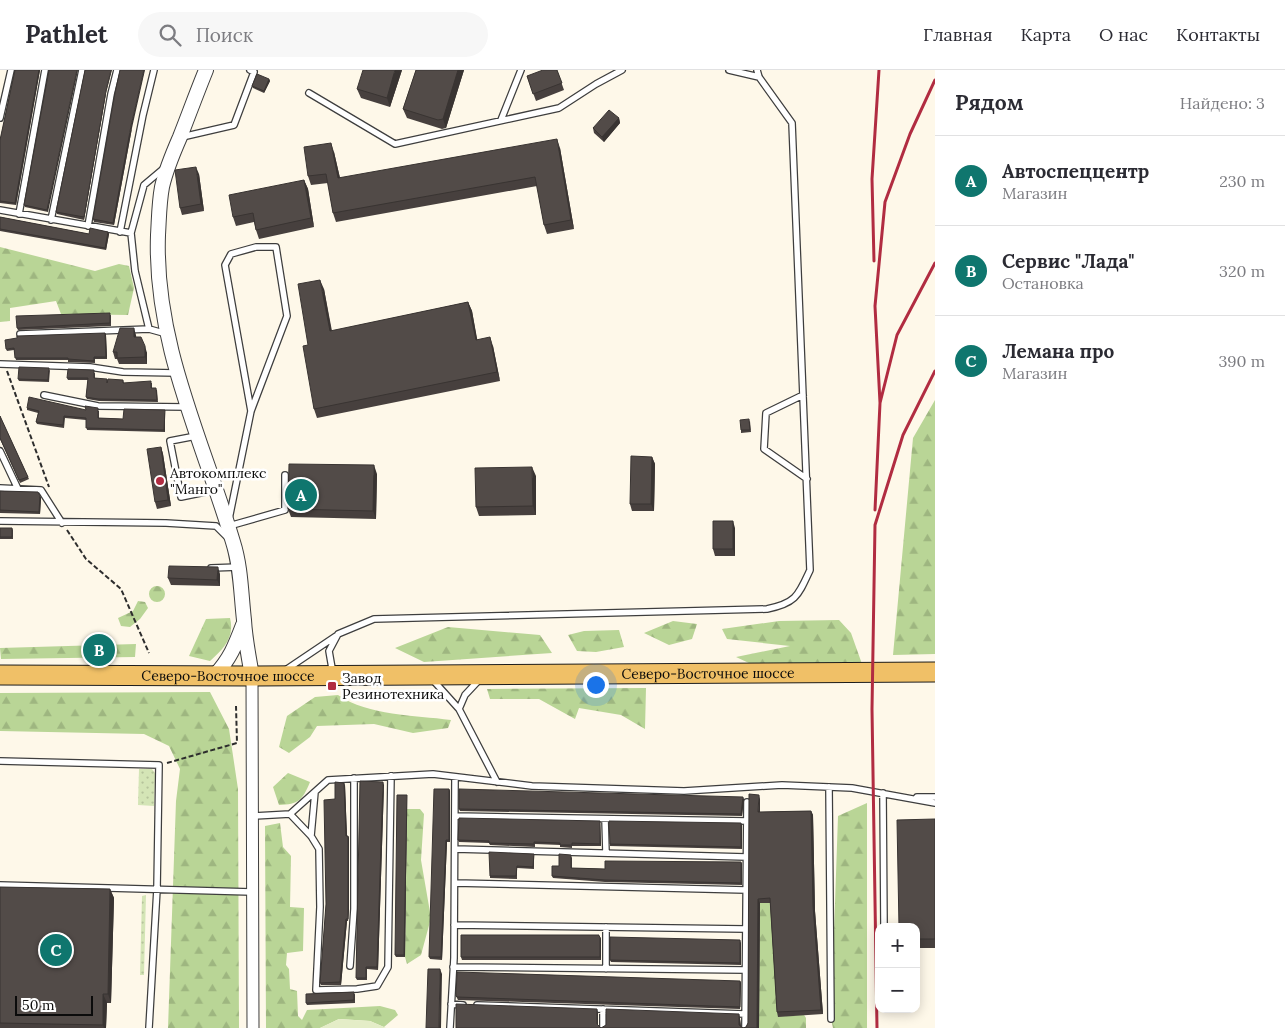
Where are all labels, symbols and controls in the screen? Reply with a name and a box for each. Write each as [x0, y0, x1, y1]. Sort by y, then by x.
search box [138, 12, 488, 57]
text: Pathlet [25, 19, 108, 50]
icon: search [156, 21, 184, 49]
text: Поиск [196, 23, 253, 47]
text: Главная [923, 23, 992, 46]
text: Карта [1020, 23, 1071, 46]
text: О нас [1099, 23, 1148, 46]
text: Контакты [1176, 23, 1260, 46]
text: Рядом [955, 89, 1024, 116]
text: Найдено: 3 [1180, 93, 1265, 113]
text: Автоспеццентр [1002, 159, 1149, 183]
text: A [966, 171, 976, 191]
text: 230 m [1219, 171, 1265, 191]
text: Магазин [1002, 183, 1068, 203]
text: Сервис "Лада" [1002, 249, 1134, 273]
text: B [966, 261, 976, 281]
text: 320 m [1219, 261, 1265, 281]
text: Остановка [1002, 273, 1084, 293]
text: Лемана про [1002, 339, 1114, 363]
text: C [965, 351, 977, 371]
text: 390 m [1218, 351, 1265, 371]
text: Магазин [1002, 363, 1068, 383]
place label: Автокомплекс "Манго" [169, 464, 266, 498]
marker: Автокомплекс "Манго" [154, 475, 166, 487]
pin: A [285, 476, 317, 514]
pin: B [83, 631, 115, 669]
street label: Северо-Восточное шоссе [621, 664, 795, 683]
street label: Северо-Восточное шоссе [141, 667, 315, 685]
place label: Завод Резинотехника [342, 669, 444, 703]
your location [583, 672, 609, 698]
marker: Завод Резинотехника [326, 680, 338, 692]
map controls [875, 923, 920, 1013]
button: + [875, 923, 920, 968]
pin: C [40, 931, 72, 969]
button: − [875, 968, 920, 1013]
scale bar [15, 993, 92, 1016]
text: 50 m [22, 996, 55, 1014]

